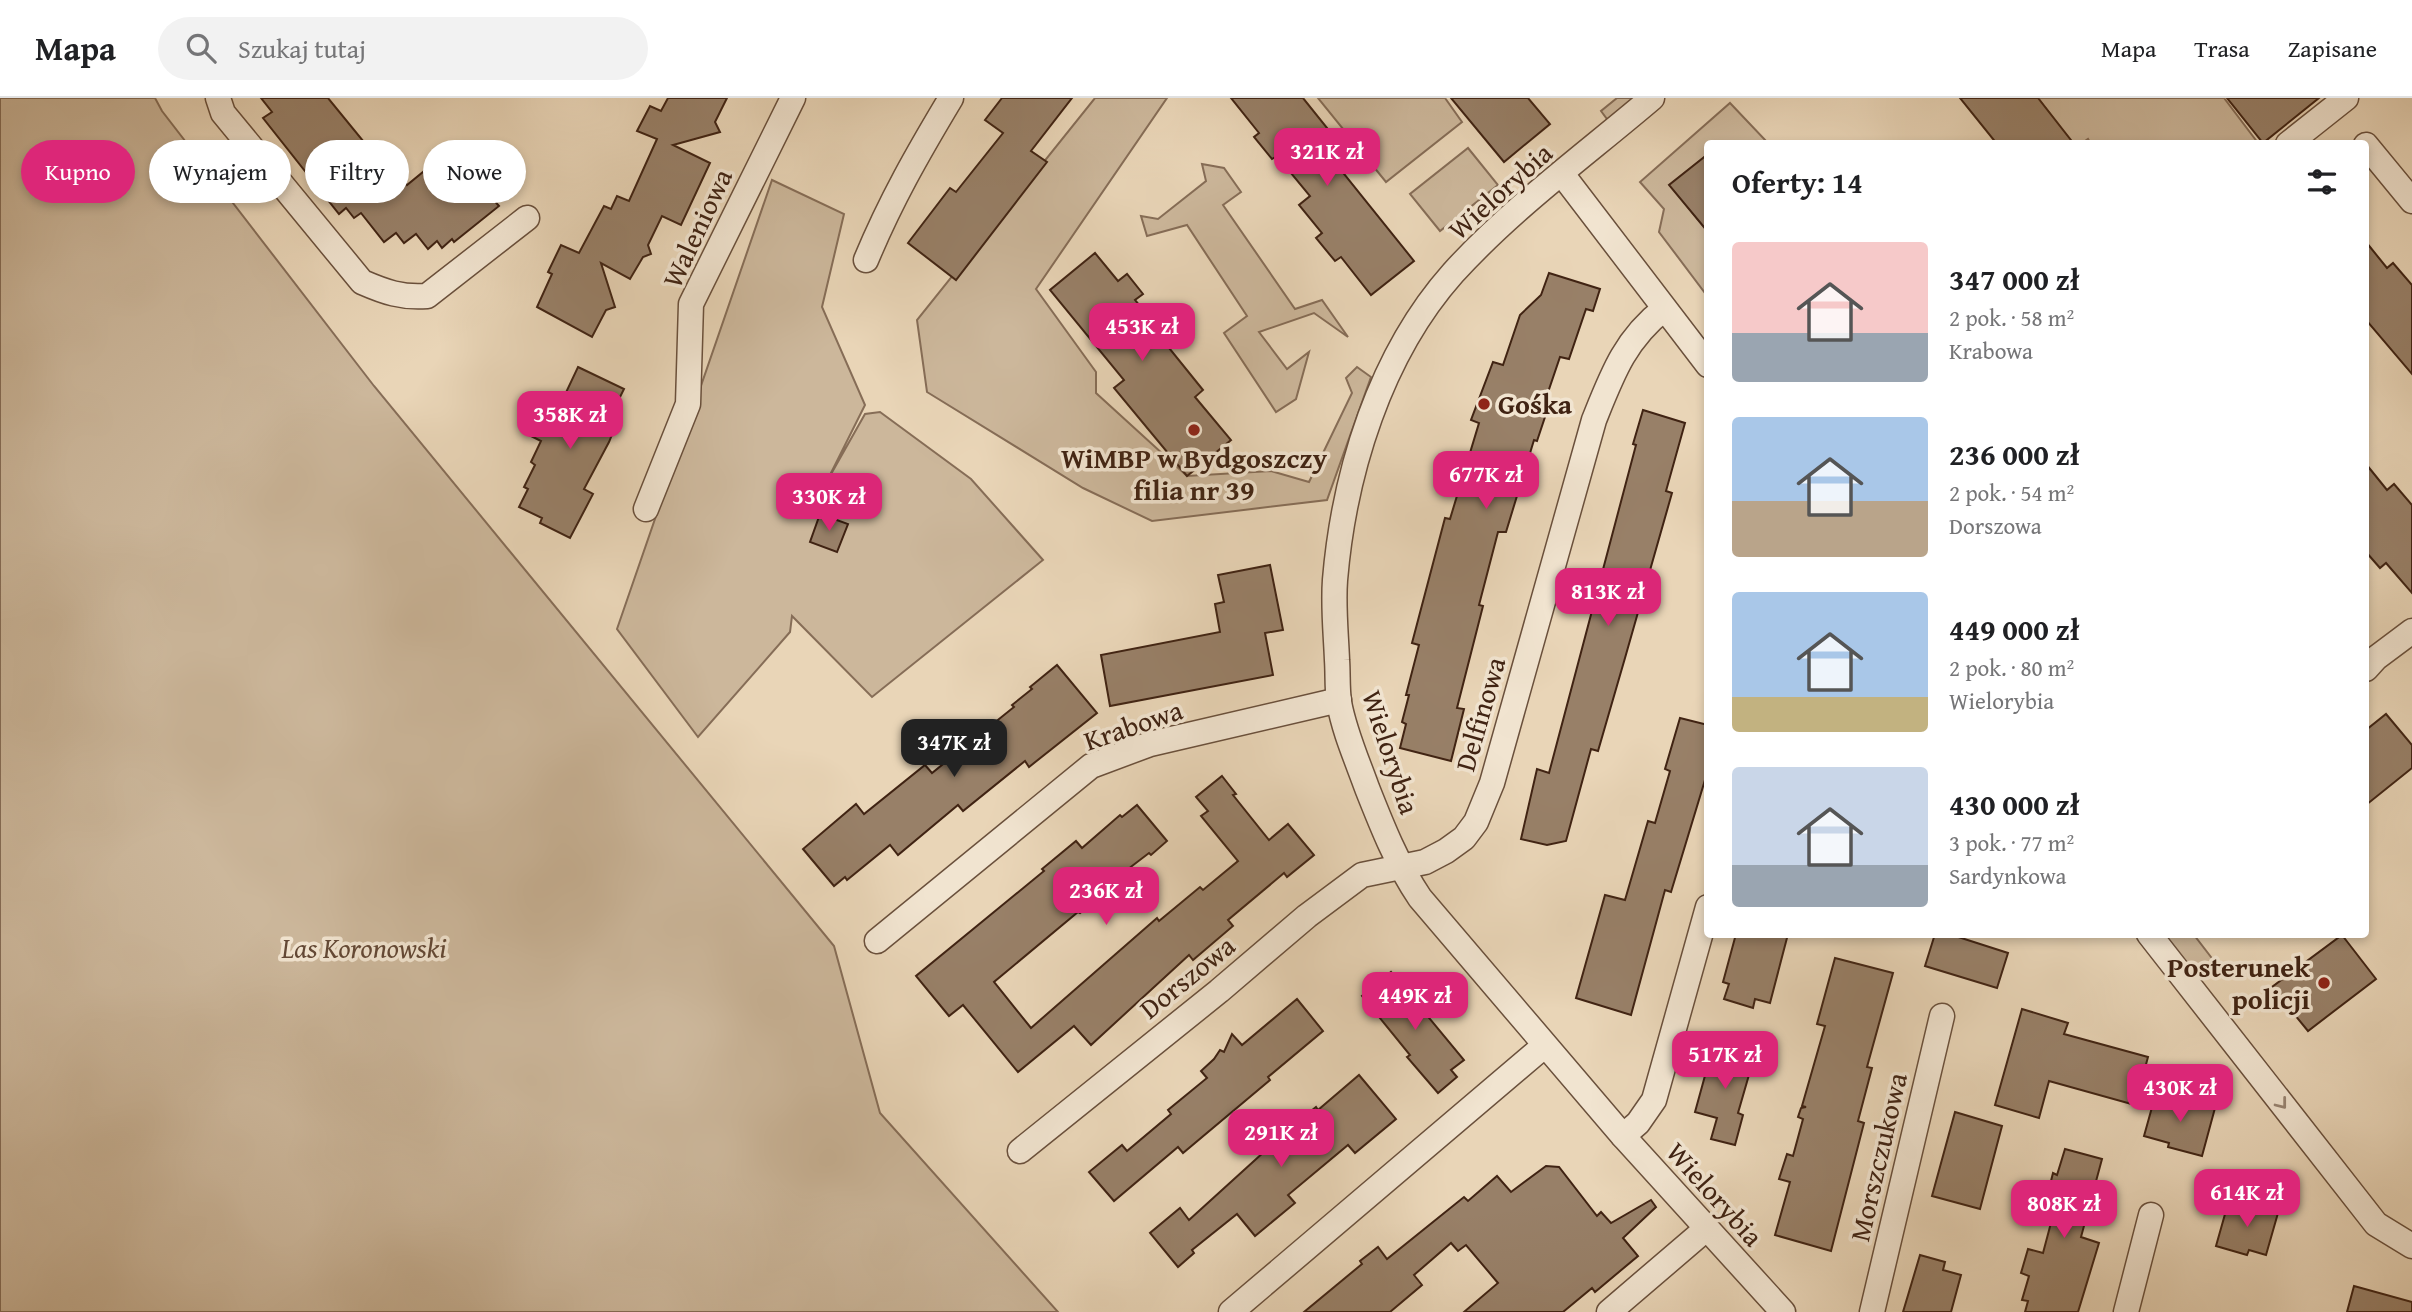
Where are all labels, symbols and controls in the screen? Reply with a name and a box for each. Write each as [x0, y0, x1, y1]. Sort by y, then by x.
search box [158, 17, 648, 80]
text: Mapa [35, 24, 116, 72]
icon: search [182, 29, 220, 67]
text: Szukaj tutaj [238, 29, 366, 68]
text: Mapa [2101, 31, 2156, 66]
text: Trasa [2194, 31, 2250, 66]
text: Zapisane [2288, 31, 2377, 66]
pin: 321K zł [1262, 129, 1392, 188]
street label: Wielorybia [1438, 132, 1562, 249]
text: 321K zł [1290, 134, 1364, 167]
chip: Kupno [21, 140, 135, 203]
chip: Wynajem [149, 140, 291, 203]
chip: Filtry [305, 140, 409, 203]
chip: Nowe [423, 140, 526, 203]
text: Oferty: 14 [1732, 160, 1863, 204]
street label: Waleniowa [651, 161, 742, 294]
icon: filters [2303, 163, 2341, 201]
text: 347 000 zł [1949, 257, 2080, 301]
icon: home [1788, 270, 1872, 354]
text: 2 pok. · 58 m² [1949, 301, 2074, 334]
pin: 453K zł [1077, 303, 1207, 363]
text: 453K zł [1105, 309, 1179, 342]
text: Krabowa [1949, 334, 2033, 367]
place label: Gośka [1498, 383, 1573, 424]
pin: 358K zł [505, 392, 635, 451]
marker: Gośka [1476, 396, 1492, 412]
text: 358K zł [533, 397, 607, 430]
marker: WiMBP w Bydgoszczy filia nr 39 [1186, 422, 1202, 438]
text: 236 000 zł [1949, 432, 2080, 476]
place label: WiMBP w Bydgoszczy filia nr 39 [1061, 437, 1328, 510]
icon: home [1788, 445, 1872, 529]
pin: 677K zł [1421, 452, 1551, 511]
text: 677K zł [1449, 457, 1523, 490]
pin: 330K zł [764, 474, 894, 533]
text: 2 pok. · 54 m² [1949, 476, 2074, 509]
text: 330K zł [792, 479, 866, 512]
text: Dorszowa [1949, 509, 2042, 542]
pin: 813K zł [1543, 568, 1673, 628]
text: 813K zł [1571, 574, 1645, 607]
text: 449 000 zł [1949, 607, 2080, 651]
icon: home [1788, 620, 1872, 704]
street label: Delfinowa [1444, 651, 1516, 776]
text: 2 pok. · 80 m² [1949, 651, 2074, 684]
text: Wielorybia [1949, 684, 2054, 717]
street label: Wielorybia [1352, 685, 1431, 820]
street label: Krabowa [1078, 688, 1189, 761]
pin: 347K zł [889, 720, 1019, 779]
text: 347K zł [917, 725, 991, 758]
text: 430 000 zł [1949, 782, 2080, 826]
icon: home [1788, 795, 1872, 879]
text: 3 pok. · 77 m² [1949, 826, 2074, 859]
text: Sardynkowa [1949, 859, 2066, 892]
pin: 236K zł [1041, 868, 1171, 927]
text: 236K zł [1069, 873, 1143, 906]
street label: Dorszowa [1130, 925, 1244, 1028]
park label: Las Koronowski [280, 927, 447, 968]
place label: Posterunek policji [2167, 946, 2311, 1019]
pin: 449K zł [1350, 972, 1480, 1032]
marker: Posterunek policji [2316, 975, 2332, 991]
text: 449K zł [1378, 978, 1452, 1011]
pin: 517K zł [1660, 1032, 1790, 1091]
text: 517K zł [1688, 1037, 1762, 1070]
pin: 430K zł [2115, 1065, 2245, 1124]
street label: Morszczukowa [1838, 1068, 1917, 1245]
text: 430K zł [2143, 1070, 2217, 1103]
one-way arrow [2273, 1097, 2286, 1109]
pin: 291K zł [1216, 1110, 1346, 1169]
text: 291K zł [1244, 1115, 1318, 1148]
street label: Wielorybia [1657, 1132, 1774, 1256]
pin: 614K zł [2182, 1170, 2312, 1229]
text: 614K zł [2210, 1175, 2284, 1208]
pin: 808K zł [1999, 1180, 2129, 1240]
text: 808K zł [2027, 1186, 2101, 1219]

